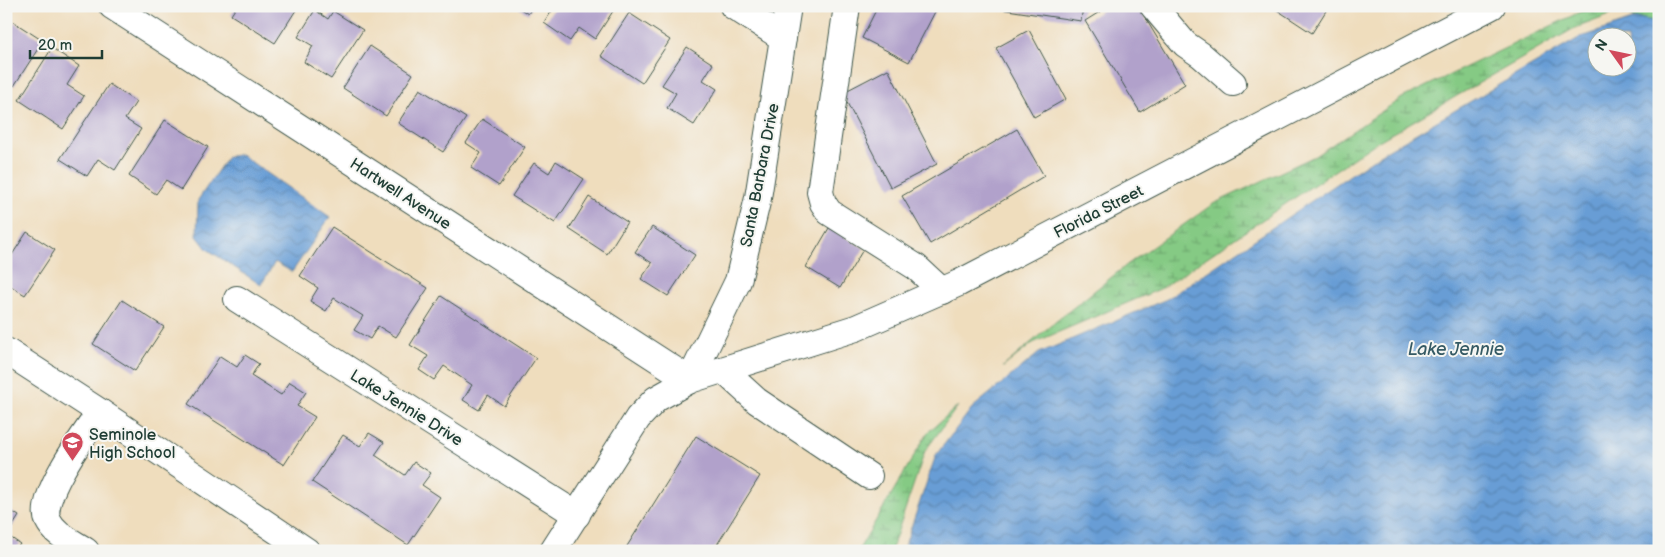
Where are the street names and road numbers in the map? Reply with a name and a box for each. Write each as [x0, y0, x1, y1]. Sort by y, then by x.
street label: Santa Barbara Drive [737, 101, 784, 249]
street label: Hartwell Avenue [346, 154, 455, 234]
street label: Florida Street [1051, 182, 1147, 243]
street label: Lake Jennie Drive [346, 366, 466, 451]

